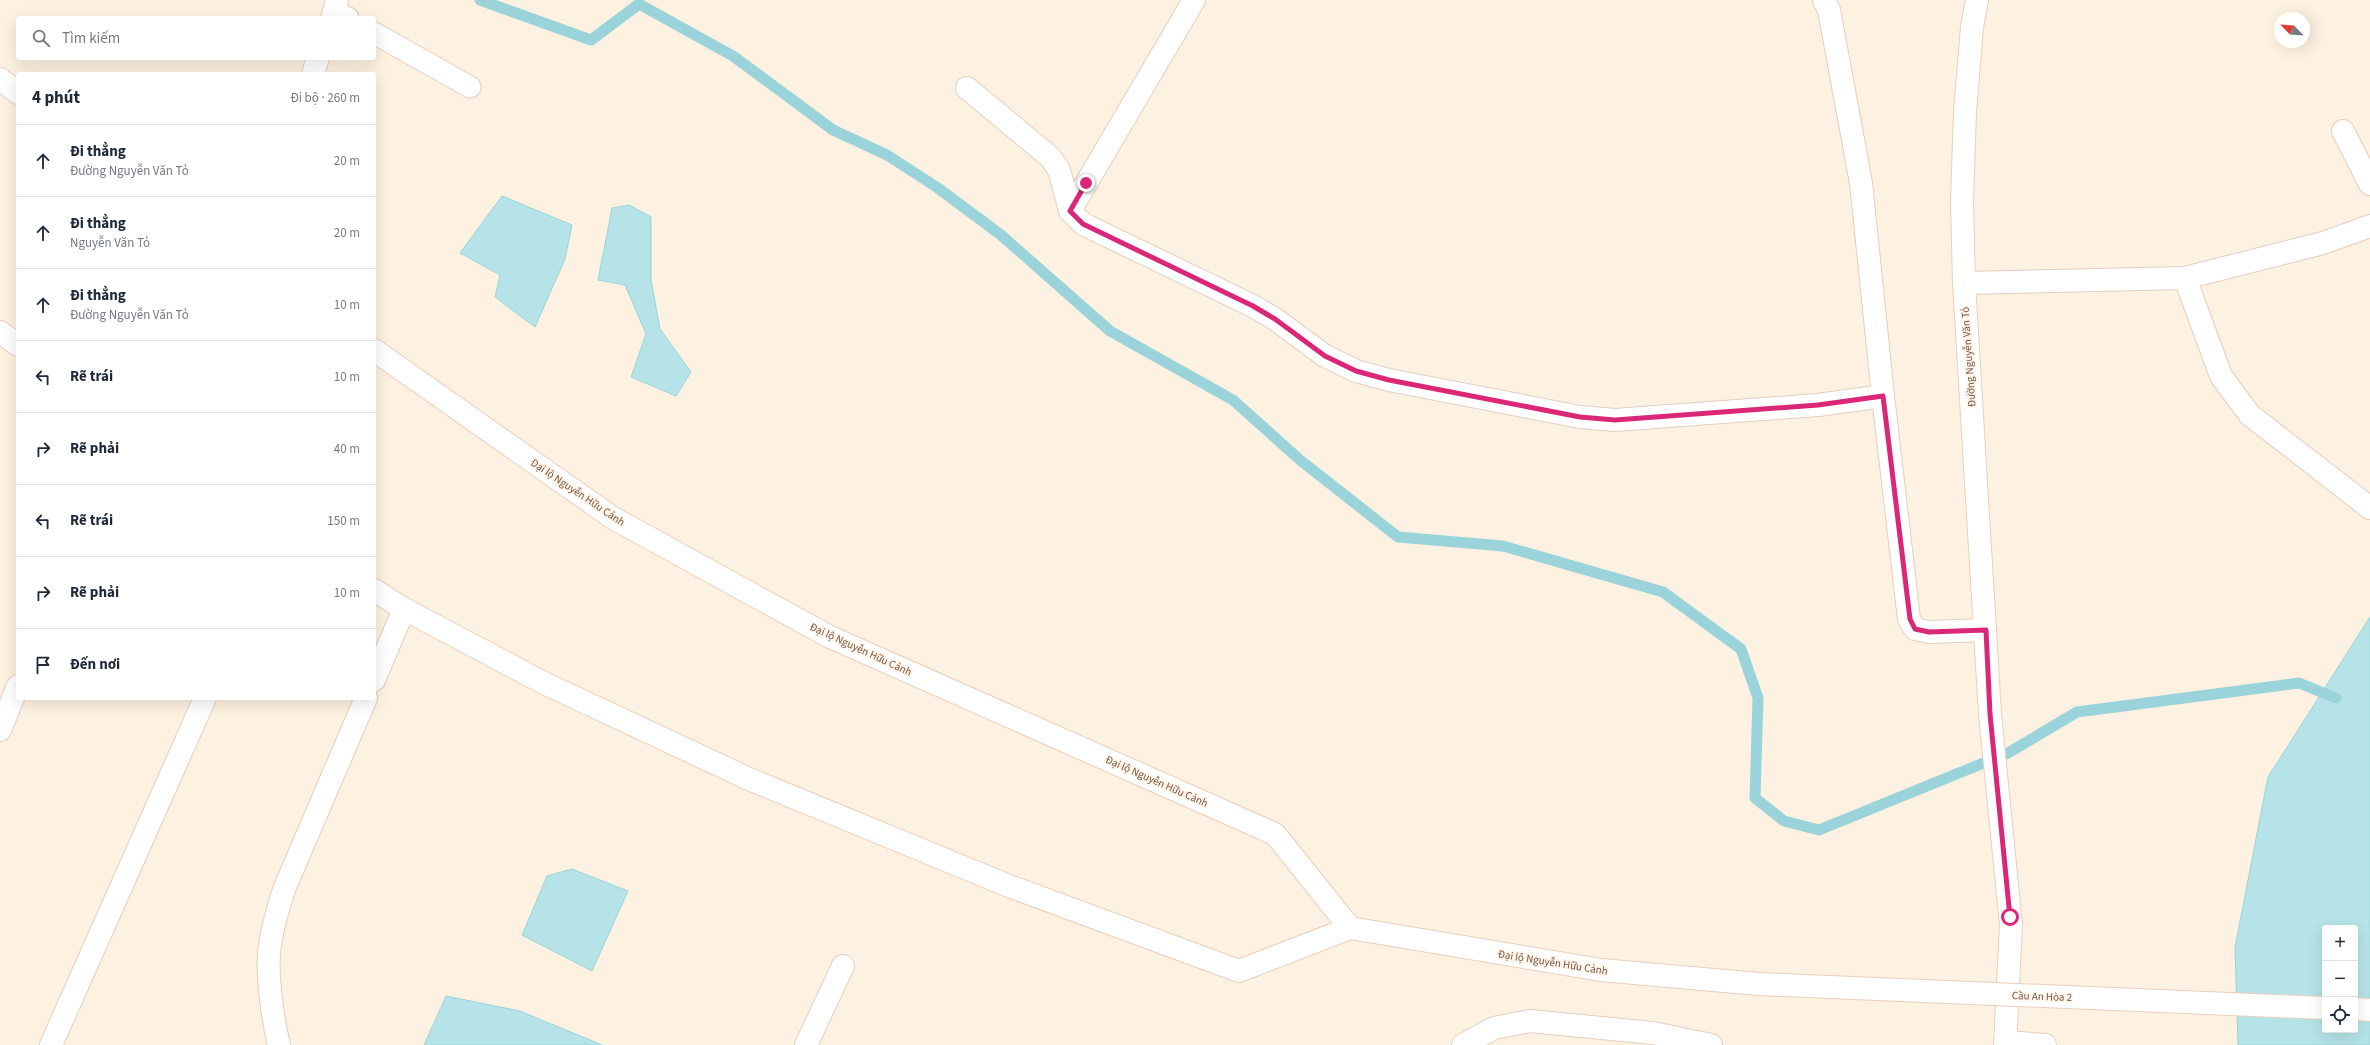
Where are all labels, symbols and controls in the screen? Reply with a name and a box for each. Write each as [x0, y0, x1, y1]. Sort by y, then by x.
north arrow [2274, 12, 2310, 48]
search box [16, 16, 376, 60]
icon: search [30, 27, 52, 49]
text: Tìm kiếm [62, 28, 120, 49]
text: 4 phút [32, 86, 80, 110]
text: Đi bộ · 260 m [291, 89, 360, 107]
text: Đi thẳng [70, 141, 126, 162]
icon: ahead [32, 150, 54, 172]
text: 20 m [334, 152, 360, 170]
text: Đường Nguyễn Văn Tỏ [70, 162, 189, 180]
route end [1077, 174, 1095, 192]
text: Đi thẳng [70, 213, 126, 234]
icon: ahead [32, 222, 54, 244]
text: 20 m [334, 224, 360, 242]
text: Nguyễn Văn Tỏ [70, 234, 150, 252]
text: Đi thẳng [70, 285, 126, 306]
icon: ahead [32, 294, 54, 316]
text: 10 m [334, 296, 360, 314]
text: Đường Nguyễn Văn Tỏ [70, 306, 189, 324]
street label: Đường Nguyễn Văn Tỏ [1958, 306, 1979, 408]
icon: left [32, 366, 54, 388]
text: Rẽ trái [70, 366, 113, 387]
text: 10 m [334, 368, 360, 386]
icon: right [32, 438, 54, 460]
text: Rẽ phải [70, 438, 119, 459]
text: 40 m [334, 440, 360, 458]
street label: Đại lộ Nguyễn Hữu Cảnh [528, 455, 628, 530]
icon: left [32, 510, 54, 532]
text: Rẽ trái [70, 510, 113, 531]
text: 150 m [327, 512, 360, 530]
icon: right [32, 582, 54, 604]
text: Rẽ phải [70, 582, 119, 603]
text: 10 m [334, 584, 360, 602]
street label: Đại lộ Nguyễn Hữu Cảnh [807, 619, 914, 680]
icon: arrive [32, 654, 54, 676]
text: Đến nơi [70, 654, 120, 675]
street label: Đại lộ Nguyễn Hữu Cảnh [1103, 752, 1211, 811]
route start [2001, 908, 2019, 926]
map controls [2322, 925, 2358, 1033]
button: + [2322, 925, 2358, 961]
street label: Đại lộ Nguyễn Hữu Cảnh [1497, 946, 1609, 979]
button: − [2322, 961, 2358, 997]
street label: Cầu An Hòa 2 [2012, 988, 2072, 1005]
button: locate [2322, 997, 2358, 1033]

